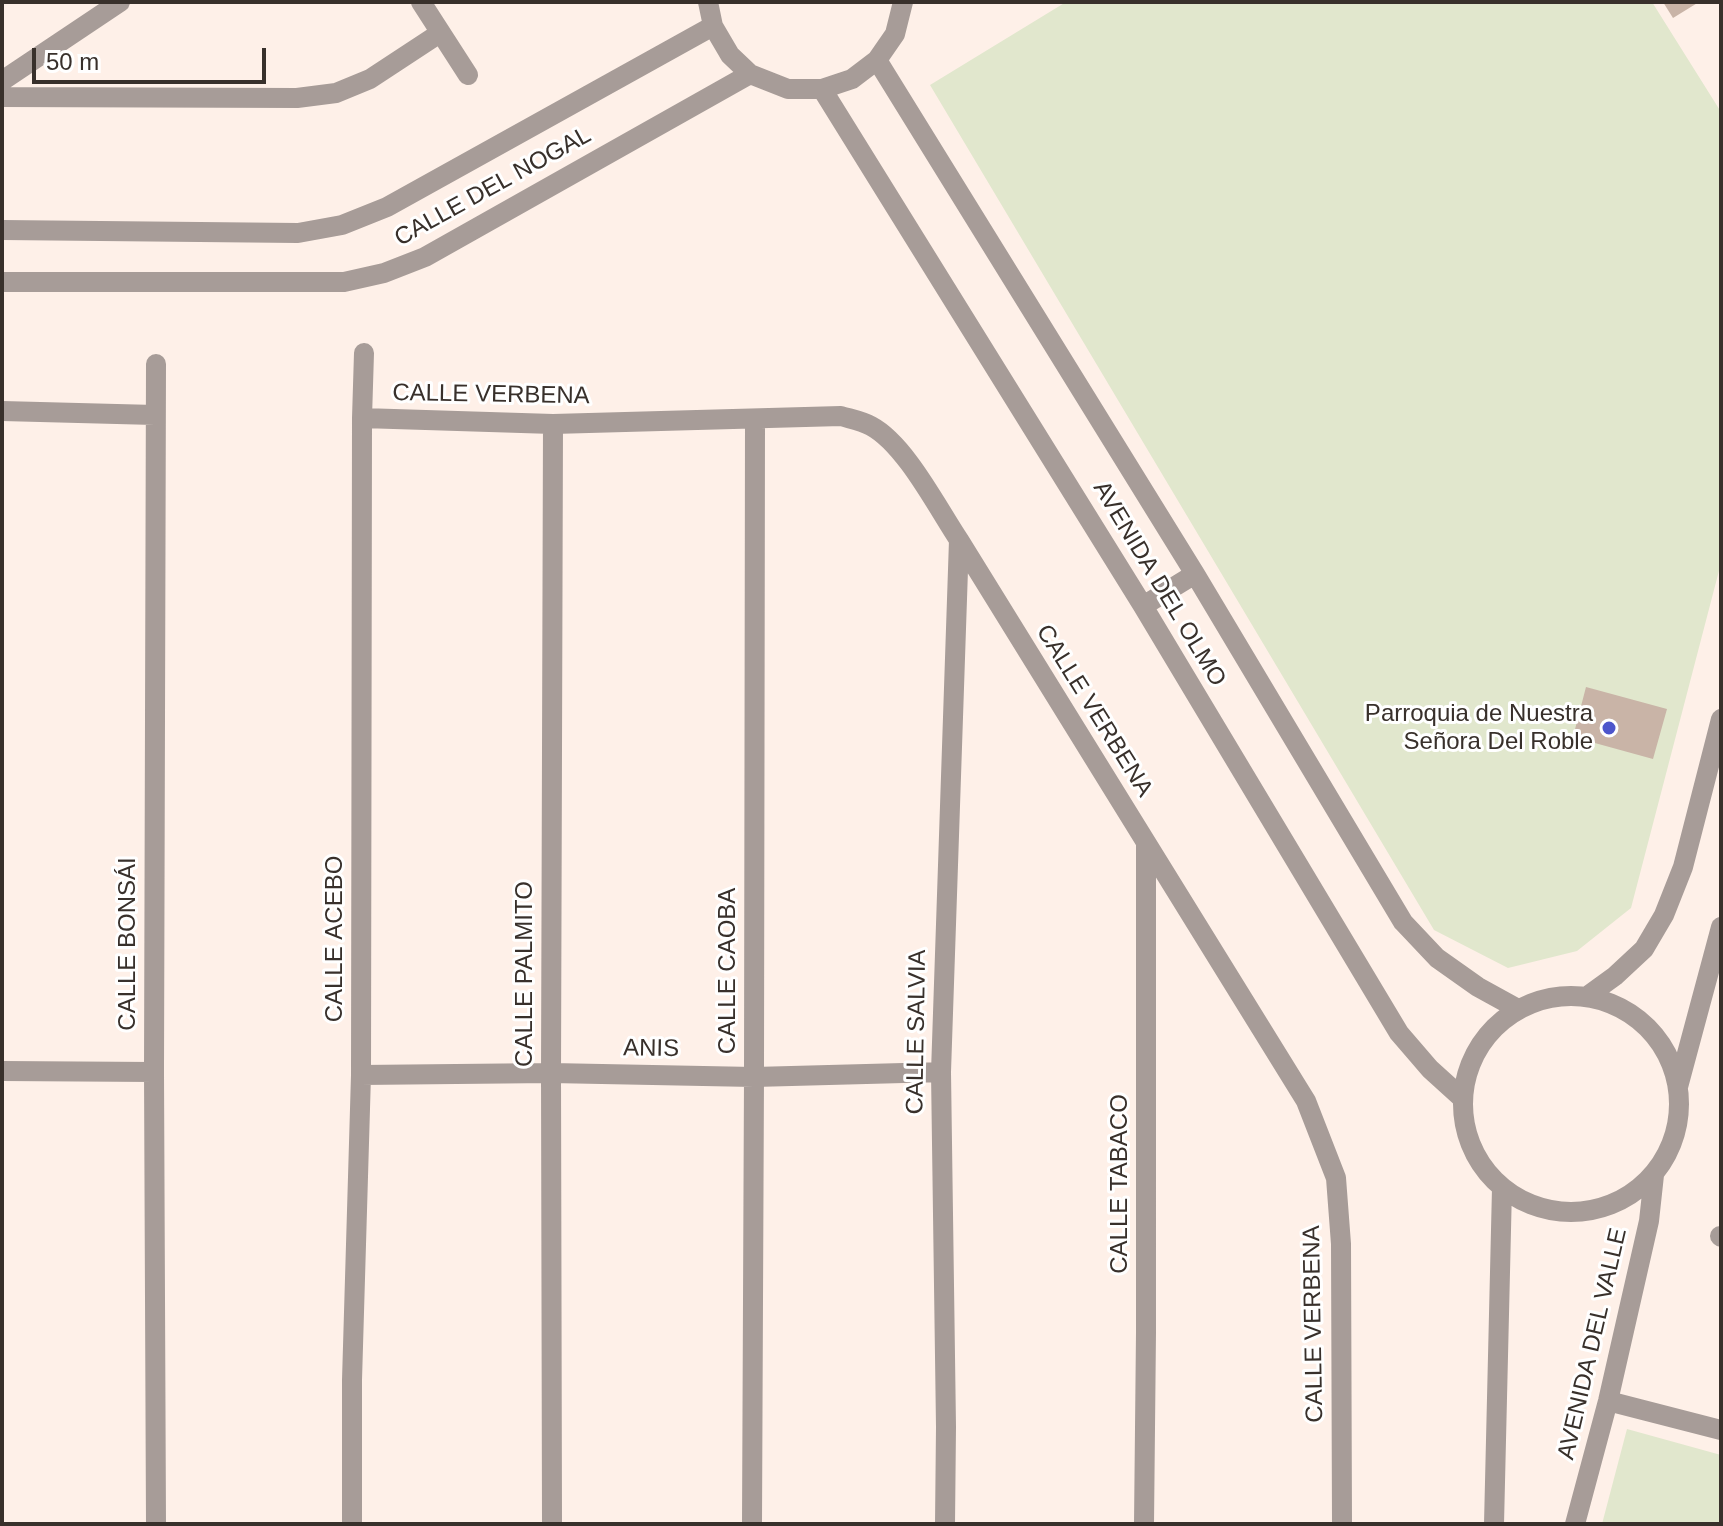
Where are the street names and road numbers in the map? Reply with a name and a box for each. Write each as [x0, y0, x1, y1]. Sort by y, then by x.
street label: CALLE DEL NOGAL [390, 121, 596, 253]
street label: CALLE VERBENA [392, 379, 590, 411]
street label: AVENIDA DEL OLMO [1086, 476, 1232, 692]
street label: CALLE VERBENA [1029, 620, 1159, 802]
street label: CALLE ACEBO [321, 856, 349, 1022]
street label: CALLE BONSÁI [114, 857, 142, 1031]
street label: CALLE PALMITO [511, 881, 539, 1067]
street label: CALLE CAOBA [714, 888, 742, 1054]
street label: CALLE SALVIA [901, 949, 933, 1115]
street label: ANIS [623, 1034, 679, 1064]
street label: CALLE TABACO [1106, 1094, 1134, 1274]
street label: CALLE VERBENA [1298, 1225, 1330, 1423]
street label: AVENIDA DEL VALLE [1552, 1226, 1634, 1462]

